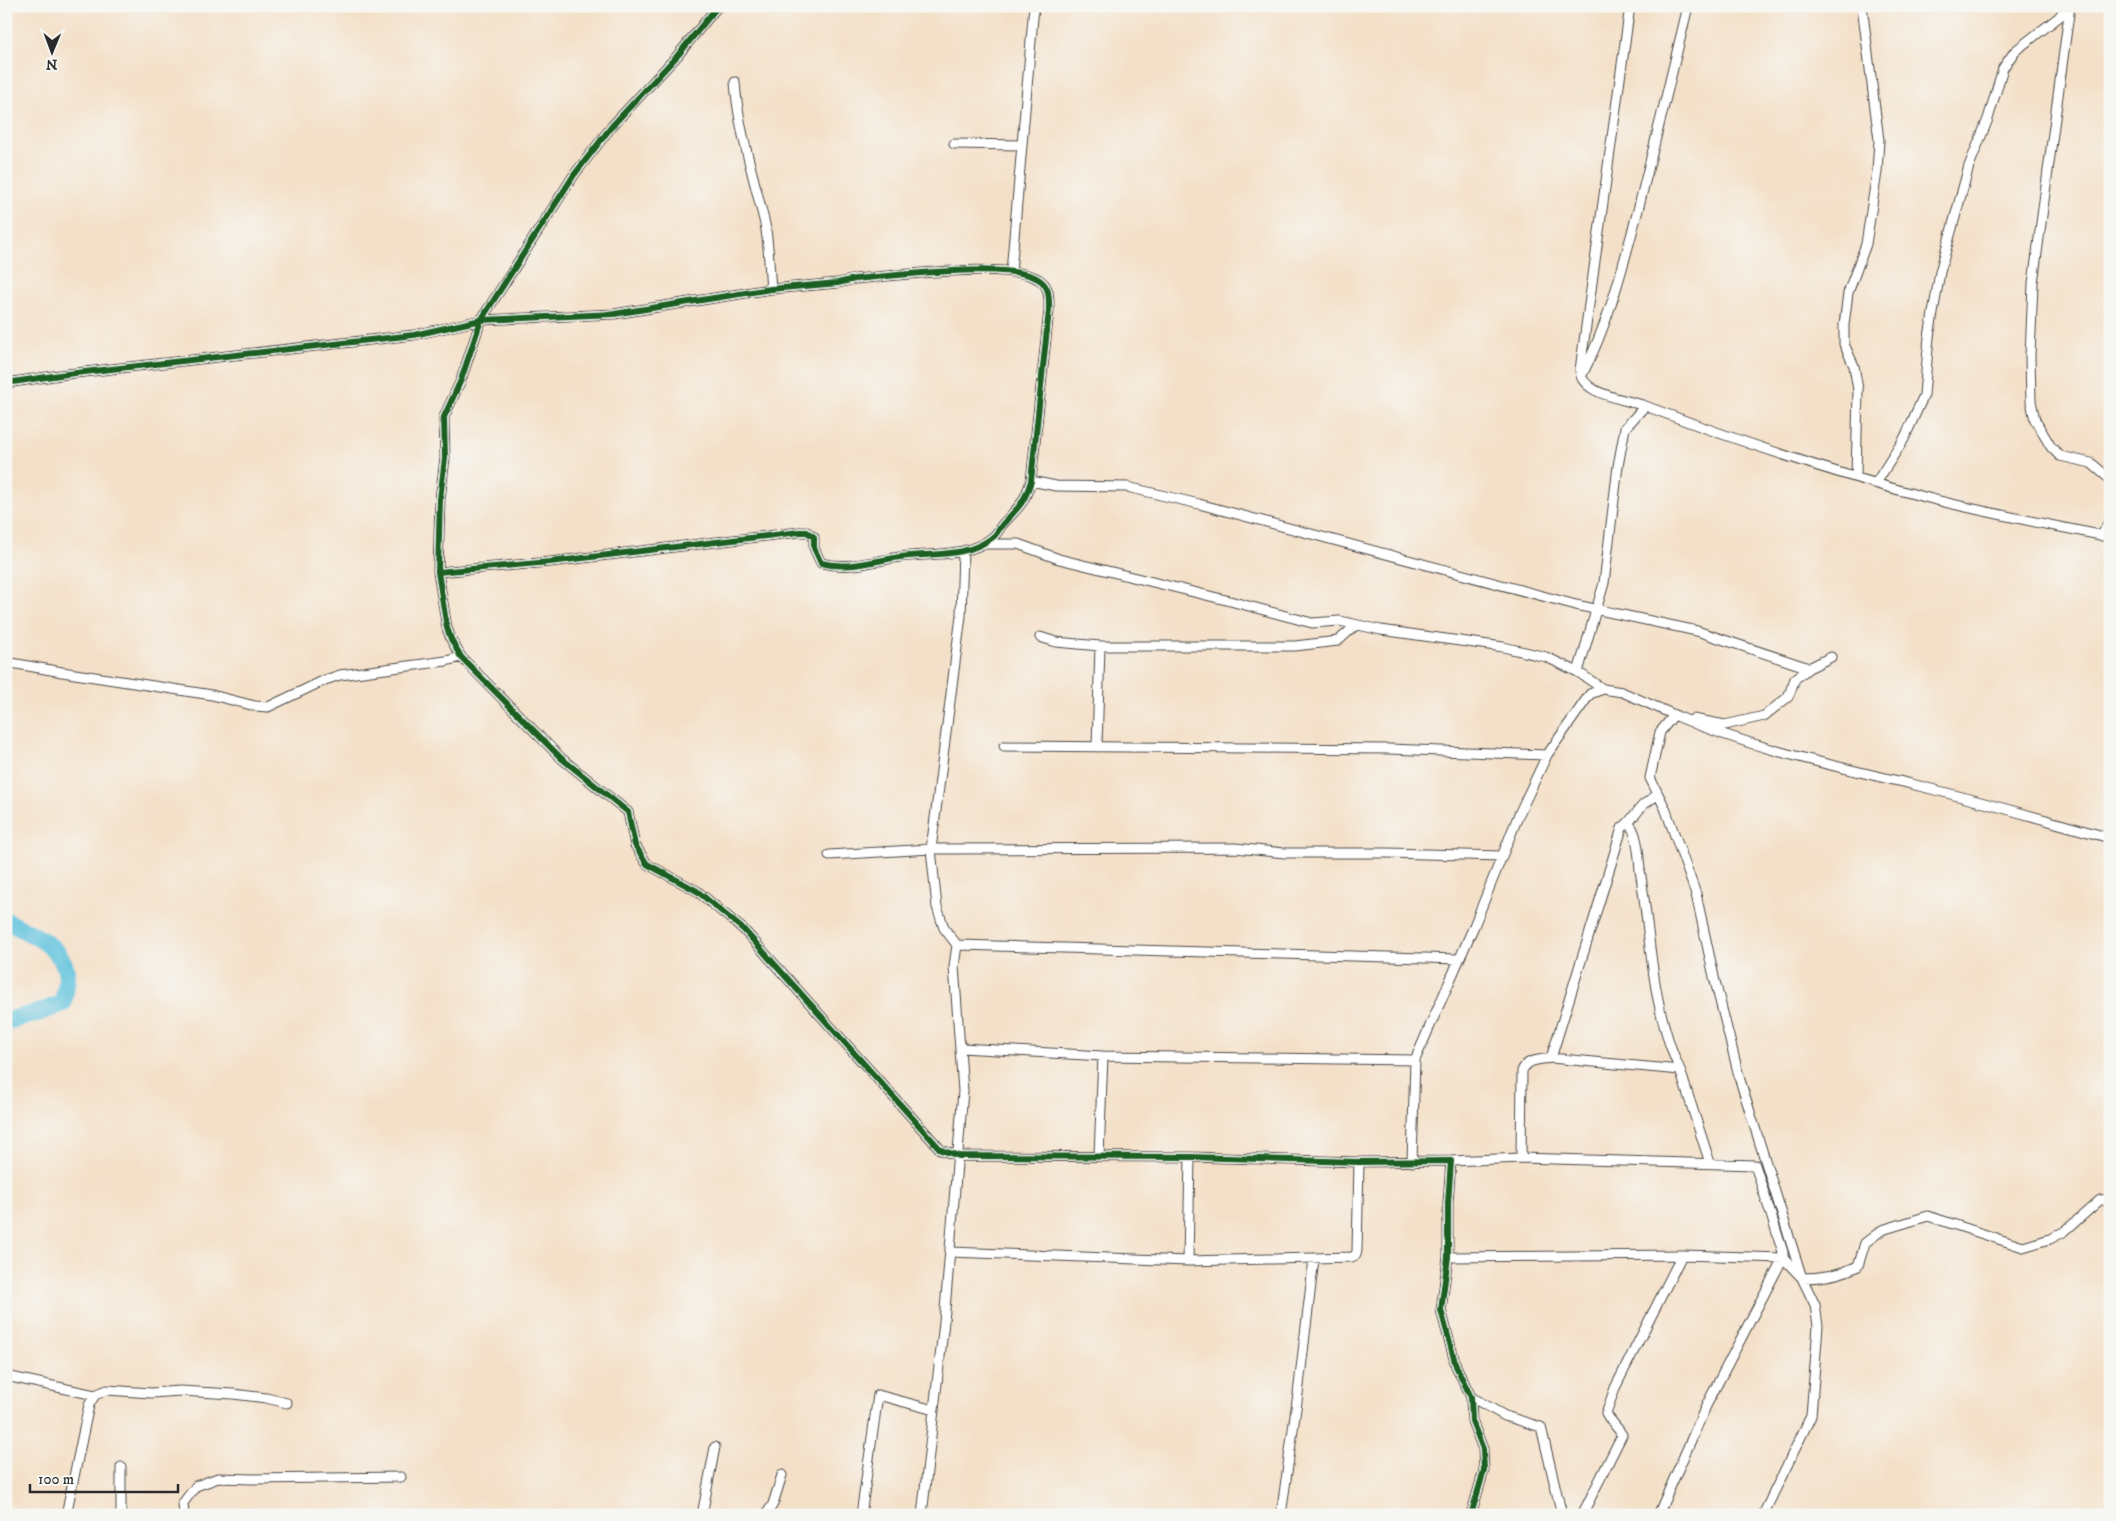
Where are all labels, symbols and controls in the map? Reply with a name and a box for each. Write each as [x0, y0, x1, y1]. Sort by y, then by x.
north arrow [28, 28, 78, 78]
text: N [45, 55, 58, 73]
scale bar [30, 1461, 178, 1493]
text: 100 m [38, 1470, 74, 1489]

